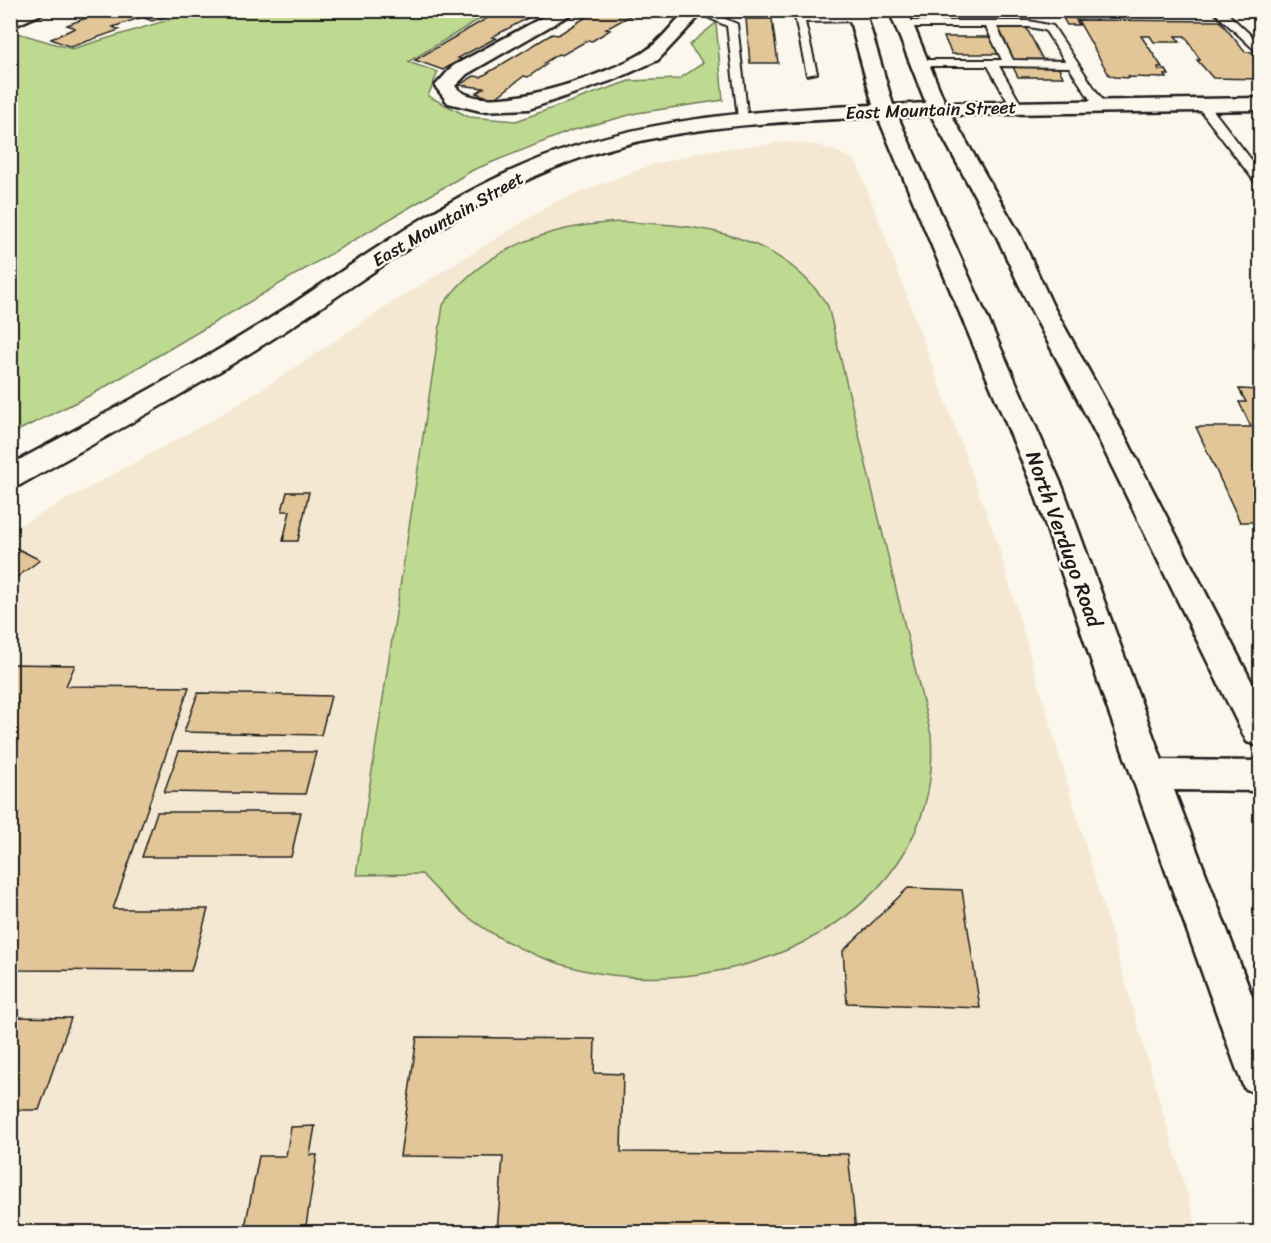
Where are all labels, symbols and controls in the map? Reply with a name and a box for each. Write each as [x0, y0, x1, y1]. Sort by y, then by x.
street label: East Mountain Street [845, 91, 1017, 129]
street label: East Mountain Street [366, 162, 530, 276]
street label: North Verdugo Road [1014, 445, 1114, 634]

